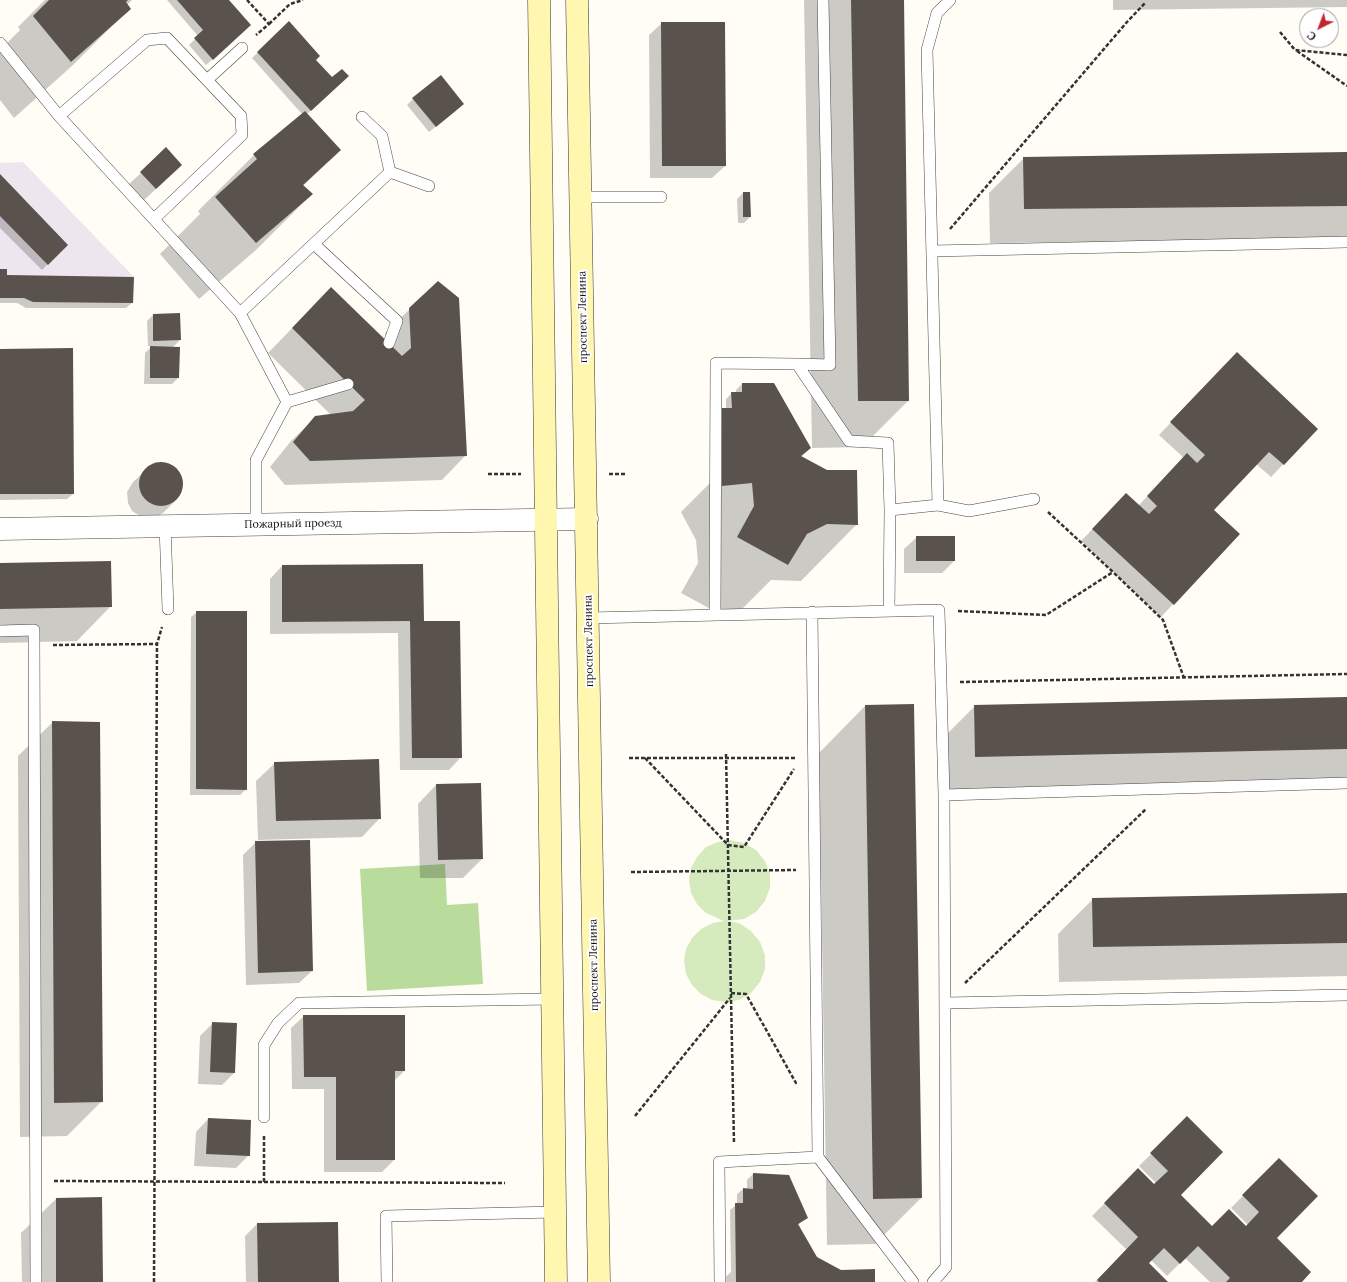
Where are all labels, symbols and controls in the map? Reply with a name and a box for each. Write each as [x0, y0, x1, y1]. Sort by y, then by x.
north arrow [1299, 8, 1339, 48]
text: С [1304, 28, 1319, 44]
street label: проспект Ленина [576, 271, 590, 363]
street label: Пожарный проезд [244, 517, 342, 531]
street label: проспект Ленина [582, 595, 596, 687]
street label: проспект Ленина [587, 919, 601, 1011]

